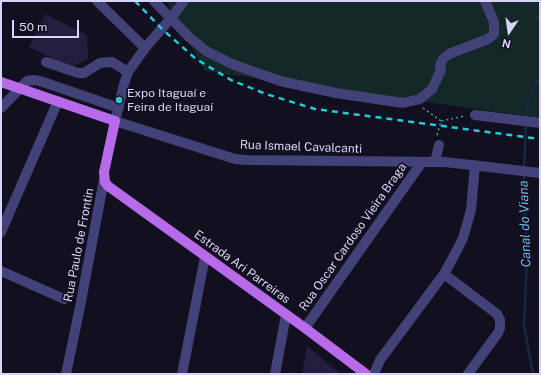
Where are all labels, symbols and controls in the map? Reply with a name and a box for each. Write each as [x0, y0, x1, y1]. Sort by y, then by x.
scale bar [14, 12, 81, 38]
north arrow [489, 12, 529, 52]
text: 50 m [19, 20, 47, 34]
text: N [501, 37, 512, 51]
place label: Expo Itaguaí e Feira de Itaguaí [127, 86, 213, 114]
marker: Expo Itaguaí e Feira de Itaguaí [114, 95, 124, 105]
street label: Rua Ismael Cavalcanti [240, 138, 362, 156]
street label: Rua Oscar Cardoso Vieira Braga [296, 160, 410, 314]
water label: Canal do Viana [516, 180, 534, 268]
street label: Rua Paulo de Frontin [61, 187, 97, 303]
street label: Estrada Ari Parreiras [191, 227, 293, 307]

